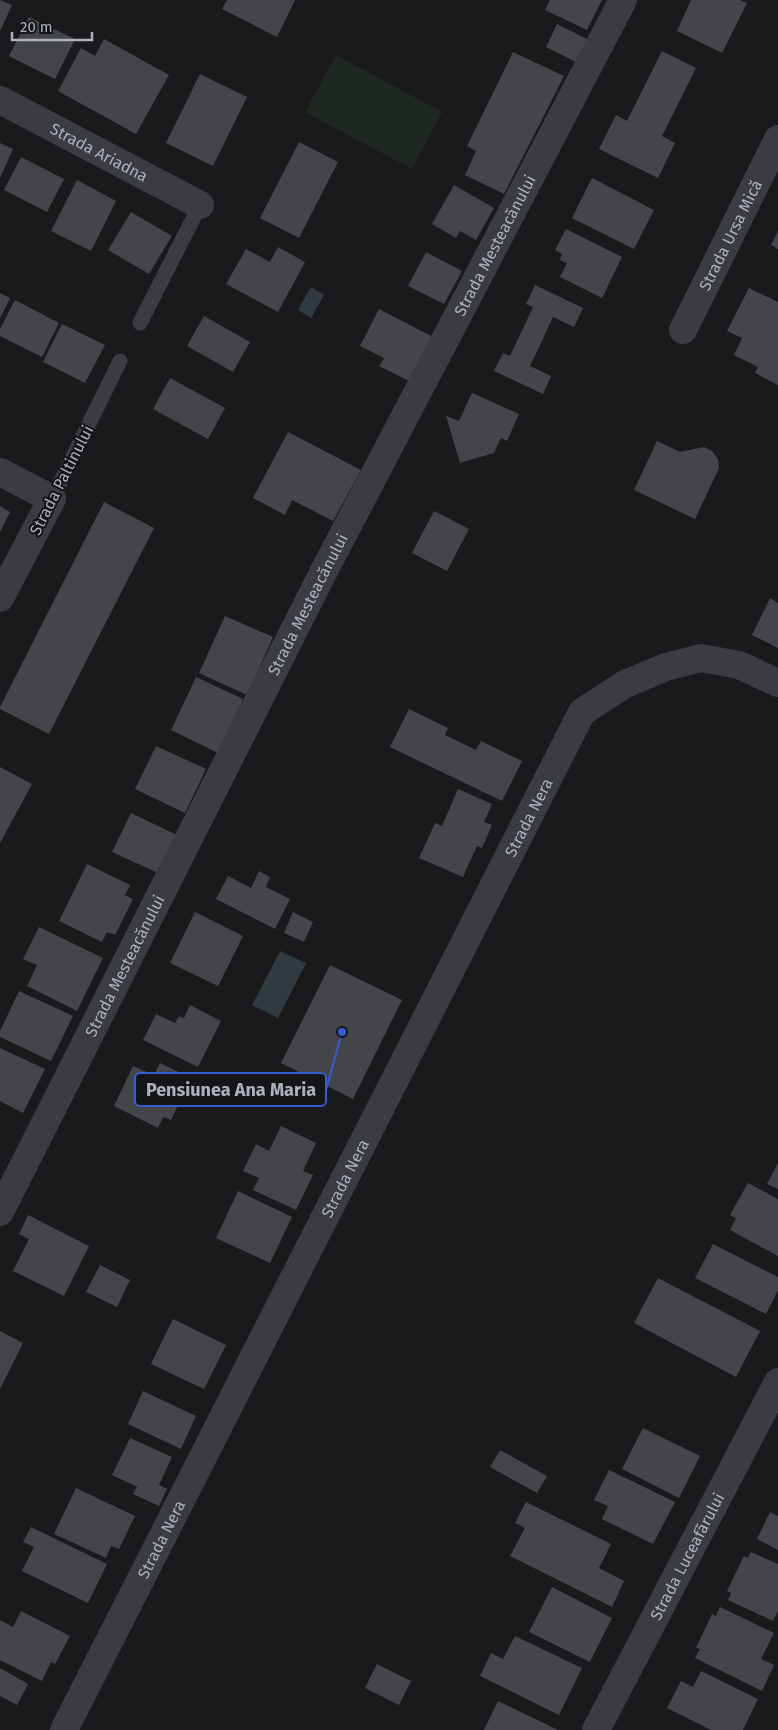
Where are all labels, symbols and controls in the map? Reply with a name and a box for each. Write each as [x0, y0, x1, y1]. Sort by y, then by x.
scale bar [12, 10, 92, 42]
text: 20 m [20, 18, 53, 36]
street label: Strada Ariadna [47, 119, 151, 186]
street label: Strada Mesteacănului [450, 172, 540, 319]
street label: Strada Ursa Mică [695, 177, 766, 294]
street label: Strada Paltinului [26, 422, 97, 538]
street label: Strada Mesteacănului [264, 531, 352, 679]
street label: Strada Nera [501, 775, 557, 860]
street label: Strada Mesteacănului [81, 892, 169, 1040]
callout: Pensiunea Ana Maria [135, 1073, 326, 1106]
text: Pensiunea Ana Maria [146, 1079, 316, 1101]
street label: Strada Nera [317, 1136, 373, 1221]
street label: Strada Luceafărului [646, 1490, 728, 1623]
street label: Strada Nera [134, 1497, 189, 1582]

